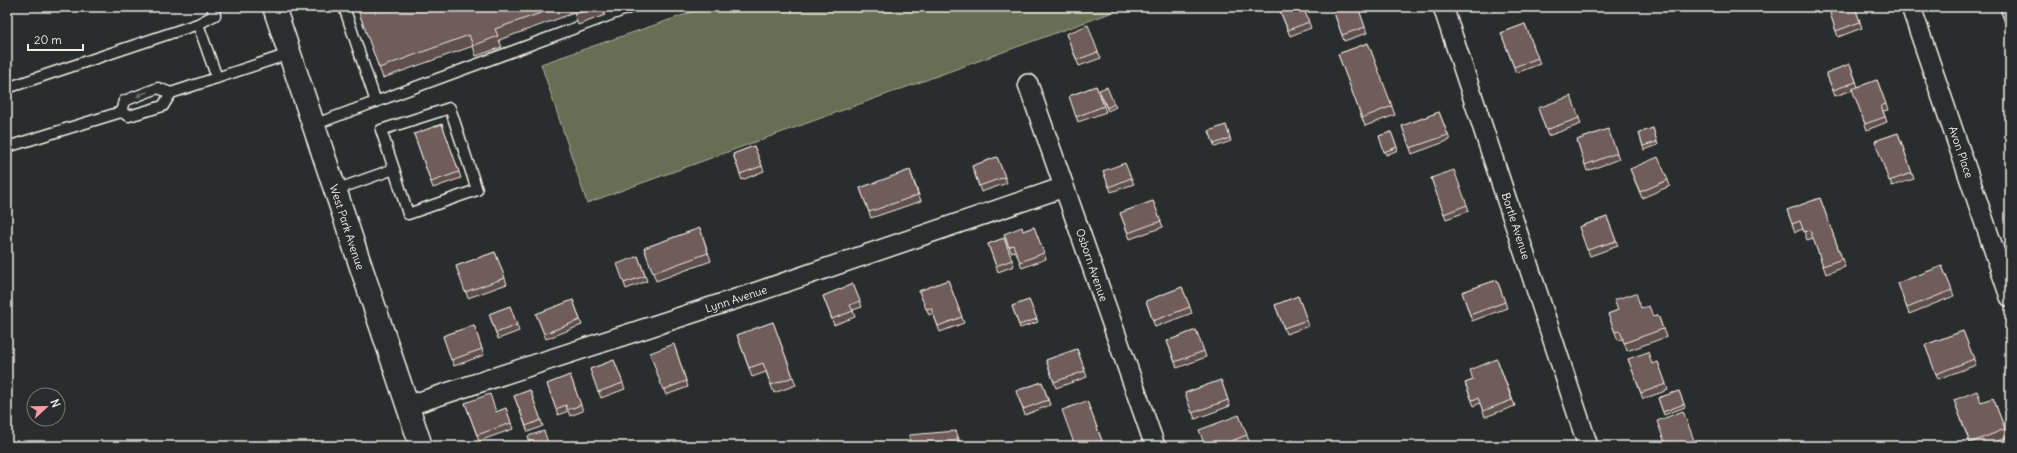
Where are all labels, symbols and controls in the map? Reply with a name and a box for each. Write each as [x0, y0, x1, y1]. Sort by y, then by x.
scale bar [28, 26, 83, 52]
text: 20 m [34, 32, 62, 47]
one-way arrow [136, 91, 148, 97]
street label: Avon Place [1946, 124, 1976, 180]
street label: West Park Avenue [327, 182, 367, 272]
street label: Bortle Avenue [1499, 191, 1533, 261]
street label: Osborn Avenue [1073, 227, 1111, 303]
street label: Lynn Avenue [703, 282, 769, 316]
north arrow [26, 387, 66, 427]
text: N [47, 397, 63, 409]

